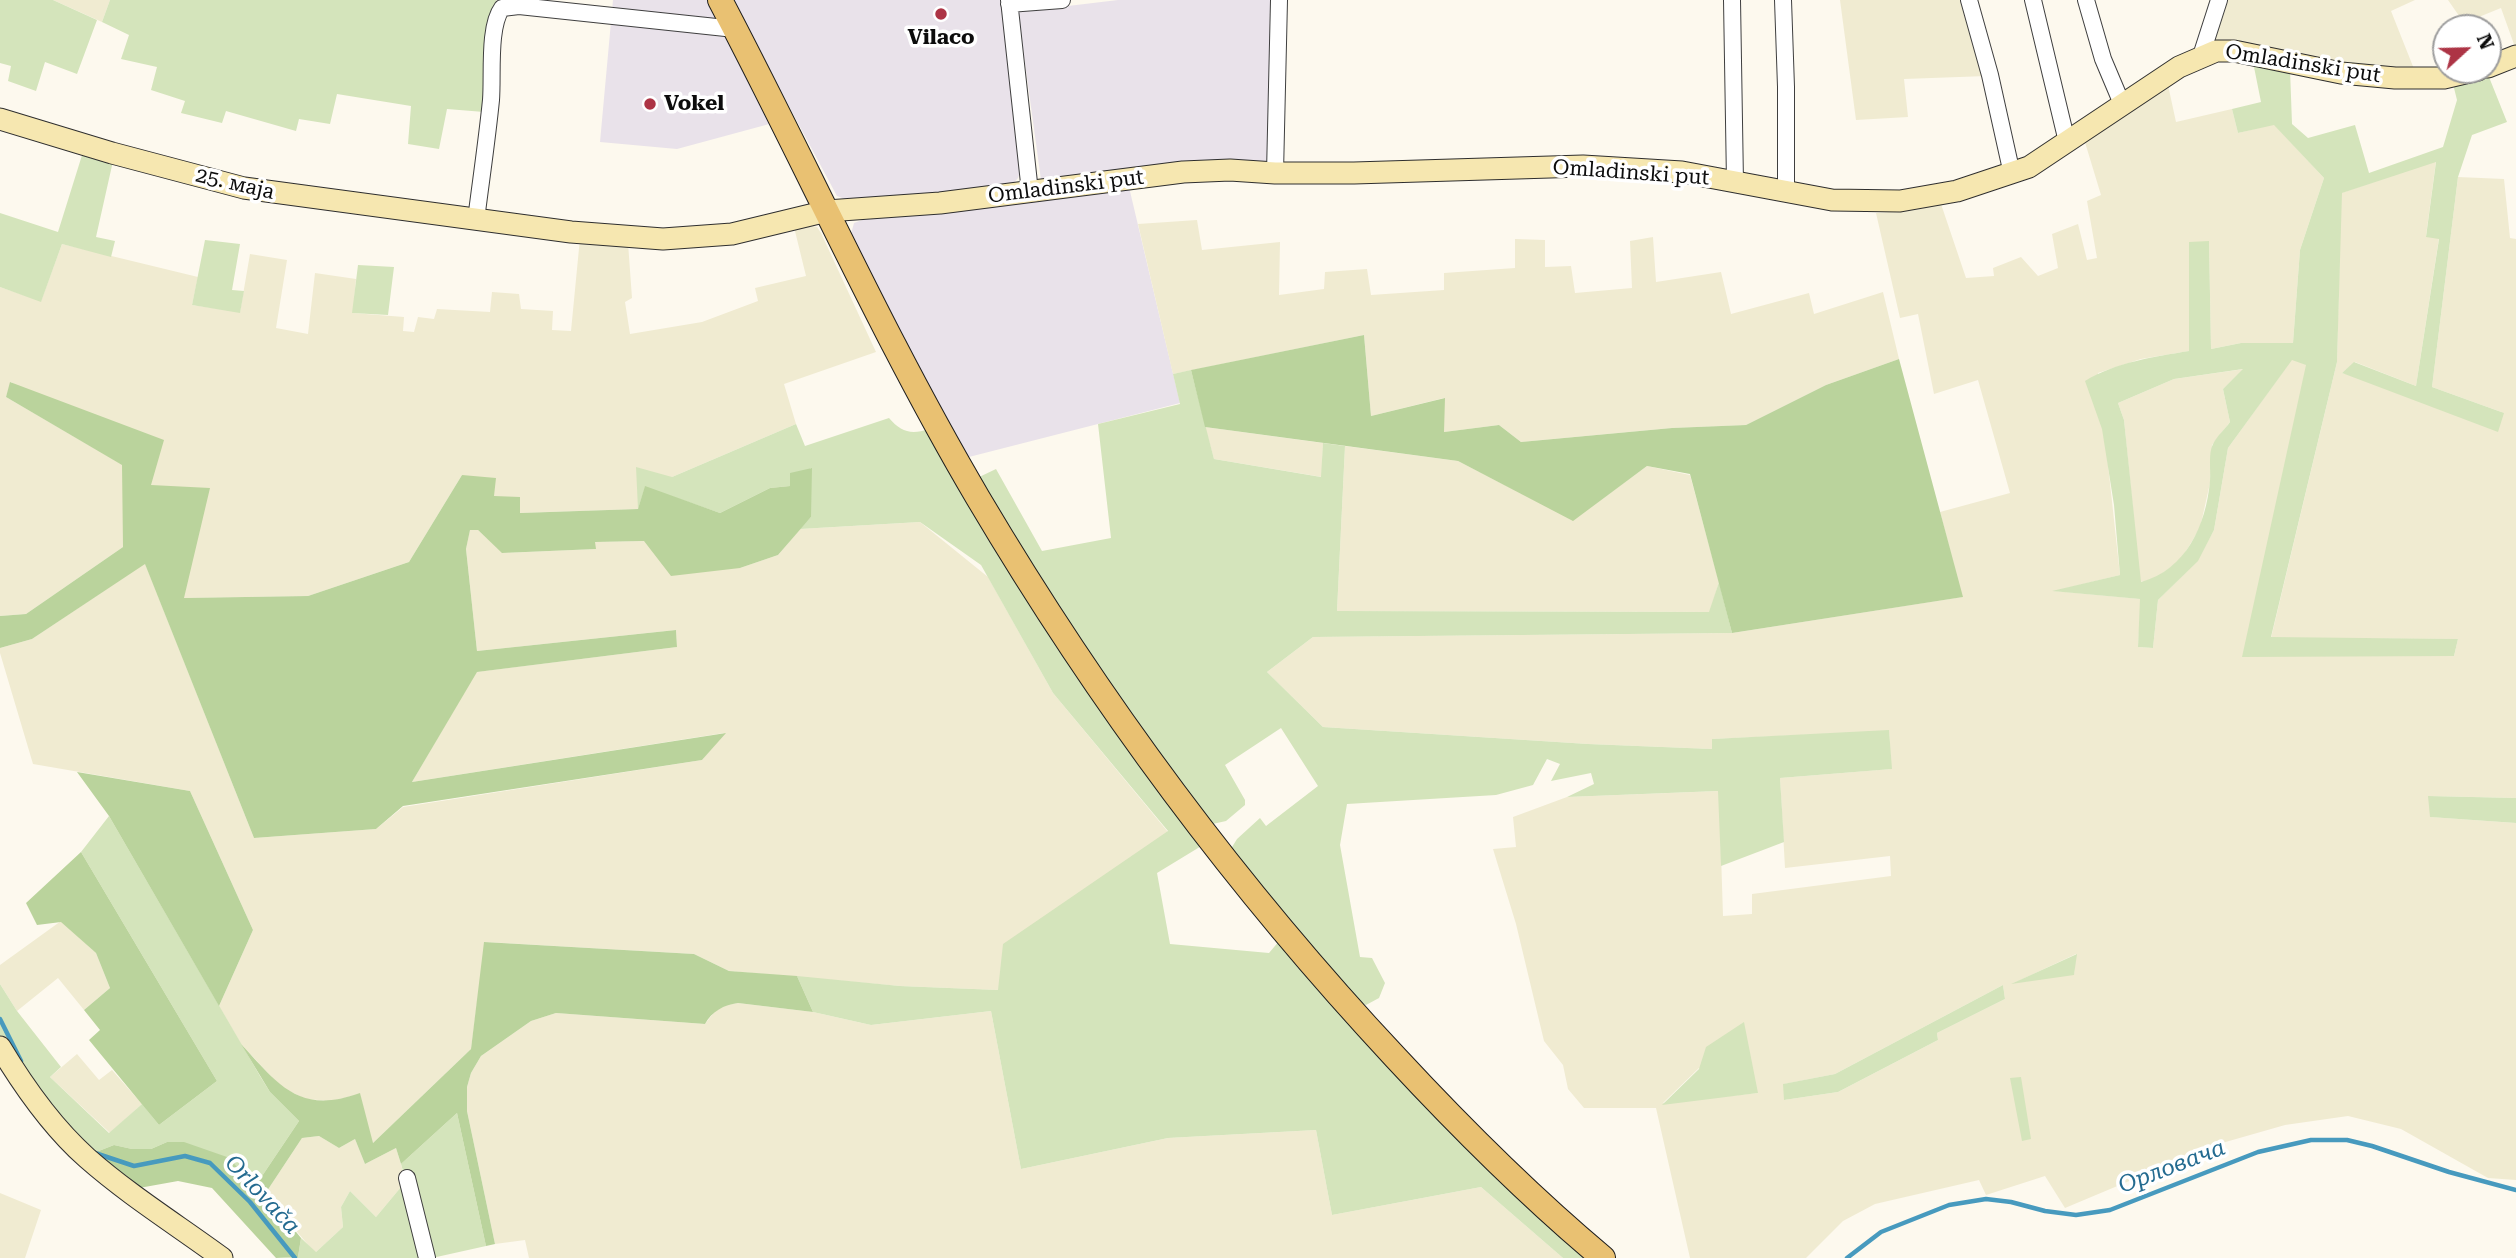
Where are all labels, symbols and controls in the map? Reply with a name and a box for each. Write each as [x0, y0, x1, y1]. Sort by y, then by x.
marker: Vilaco [933, 6, 949, 22]
north arrow [2432, 14, 2502, 84]
place label: Vilaco [908, 25, 974, 51]
text: N [2472, 31, 2498, 53]
street label: Omladinski put [2224, 39, 2382, 89]
place label: Vokel [664, 91, 724, 117]
marker: Vokel [642, 96, 658, 112]
street label: Omladinski put [1552, 155, 1710, 191]
street label: 25. маја [193, 163, 277, 205]
street label: Omladinski put [987, 165, 1145, 209]
water label: Орловача [2115, 1134, 2229, 1200]
water label: Orlovača [219, 1150, 305, 1240]

